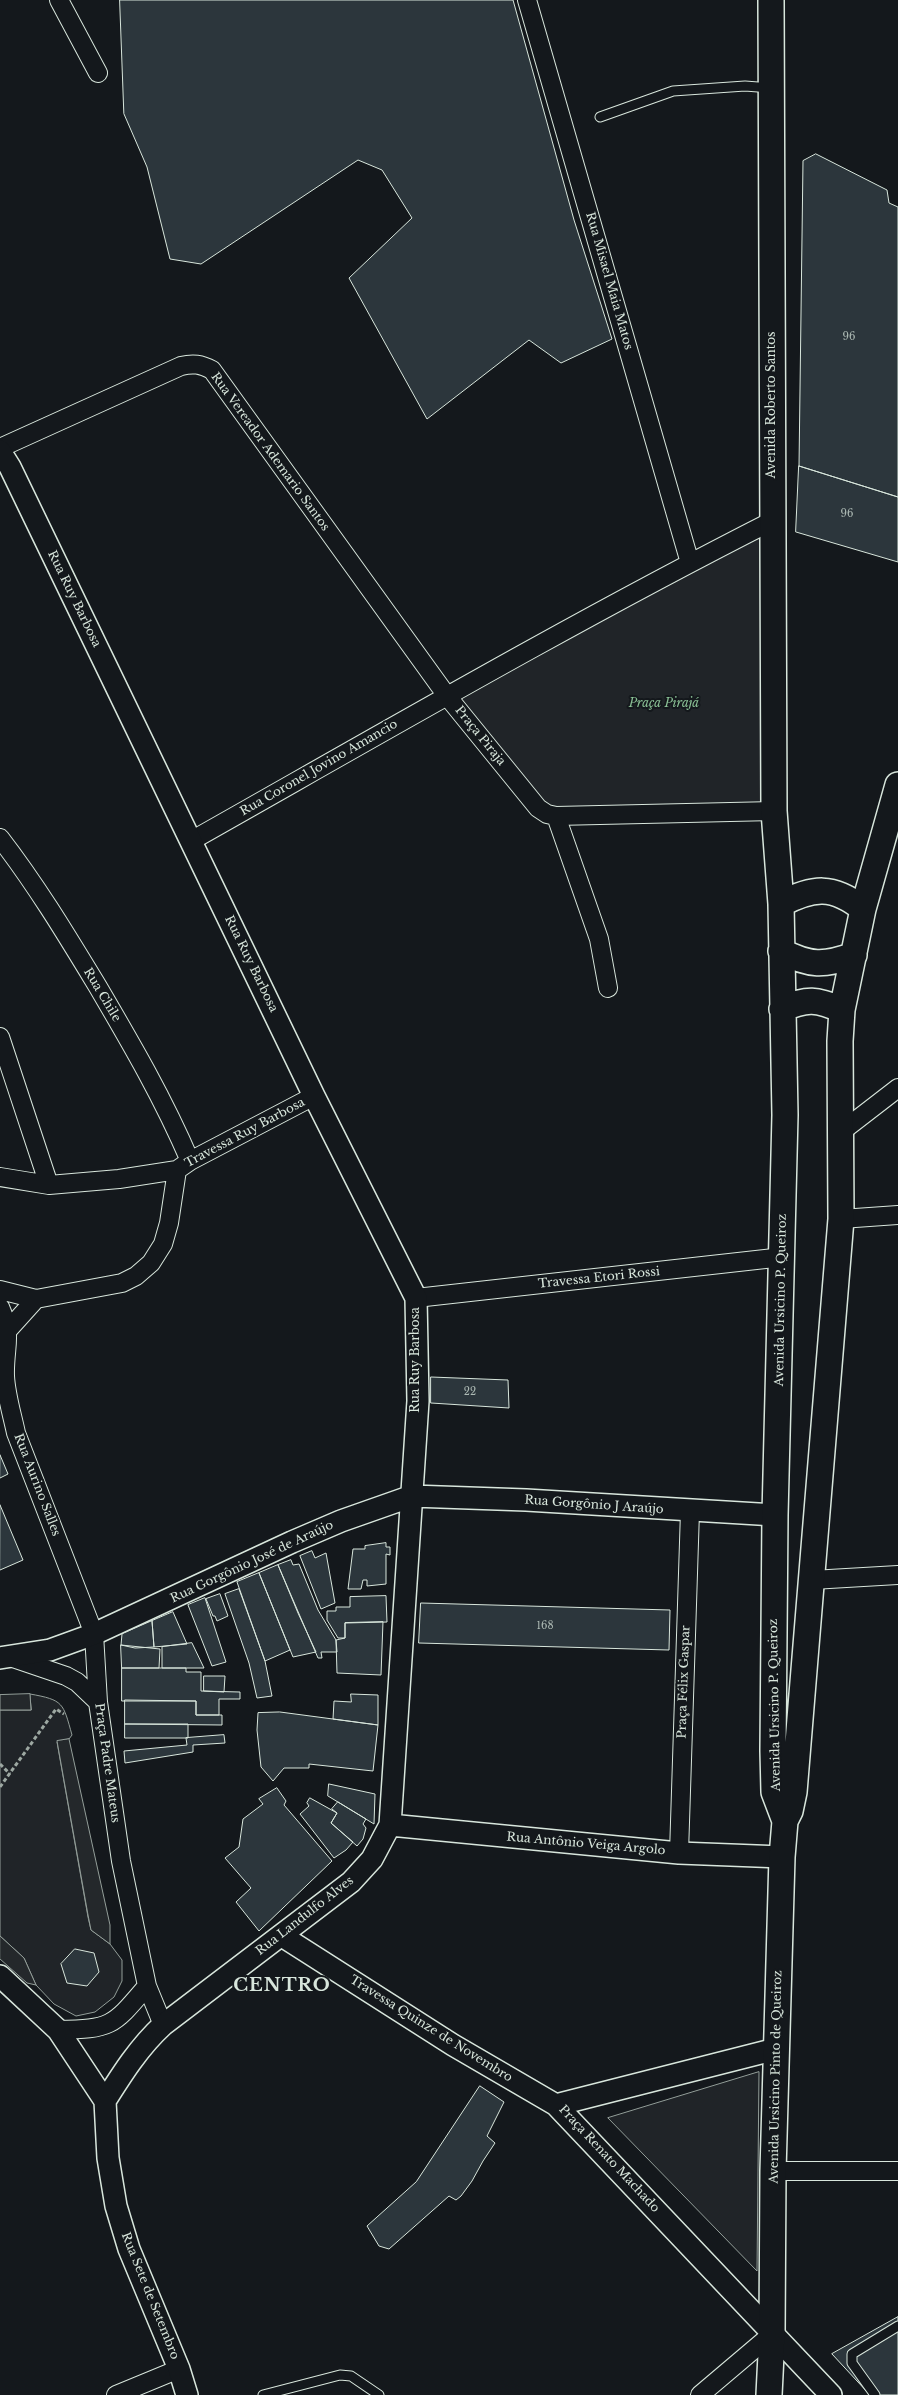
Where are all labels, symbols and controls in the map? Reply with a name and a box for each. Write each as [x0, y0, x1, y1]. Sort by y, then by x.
street label: Rua Misael Maia Matos [582, 211, 636, 351]
street label: Avenida Roberto Santos [765, 331, 779, 479]
house number: 96 [843, 331, 855, 343]
street label: Rua Vereador Ademario Santos [208, 370, 332, 534]
house number: 96 [841, 508, 853, 520]
street label: Rua Ruy Barbosa [44, 548, 104, 650]
park label: Praça Pirajá [629, 697, 699, 711]
street label: Praça Piraja [452, 703, 508, 769]
street label: Rua Coronel Jovino Amancio [238, 717, 400, 819]
street label: Rua Ruy Barbosa [221, 913, 281, 1015]
street label: Rua Chile [80, 965, 124, 1025]
street label: Travessa Ruy Barbosa [183, 1095, 307, 1171]
street label: Avenida Ursicino P. Queiroz [772, 1214, 790, 1386]
street label: Travessa Etori Rossi [537, 1264, 661, 1292]
street label: Rua Ruy Barbosa [409, 1307, 423, 1413]
house number: 22 [464, 1386, 476, 1398]
street label: Rua Aurino Salles [11, 1432, 63, 1538]
street label: Rua Gorgônio J Araújo [524, 1493, 664, 1517]
street label: Rua Gorgônio José de Araújo [168, 1518, 336, 1606]
street label: Avenida Ursicino P. Queiroz [766, 1619, 784, 1791]
house number: 168 [537, 1620, 553, 1632]
street label: Praça Félix Gaspar [675, 1625, 693, 1739]
street label: Praça Padre Mateus [91, 1702, 123, 1824]
street label: Rua Antônio Veiga Argolo [506, 1830, 666, 1858]
street label: Rua Landulfo Alves [253, 1873, 357, 1959]
street label: Avenida Ursicino Pinto de Queiroz [767, 1970, 785, 2184]
street label: Travessa Quinze de Novembro [347, 1973, 515, 2085]
district label: CENTRO [232, 1975, 332, 1997]
street label: Praça Renato Machado [556, 2102, 662, 2216]
street label: Rua Sete de Setembro [118, 2230, 182, 2362]

